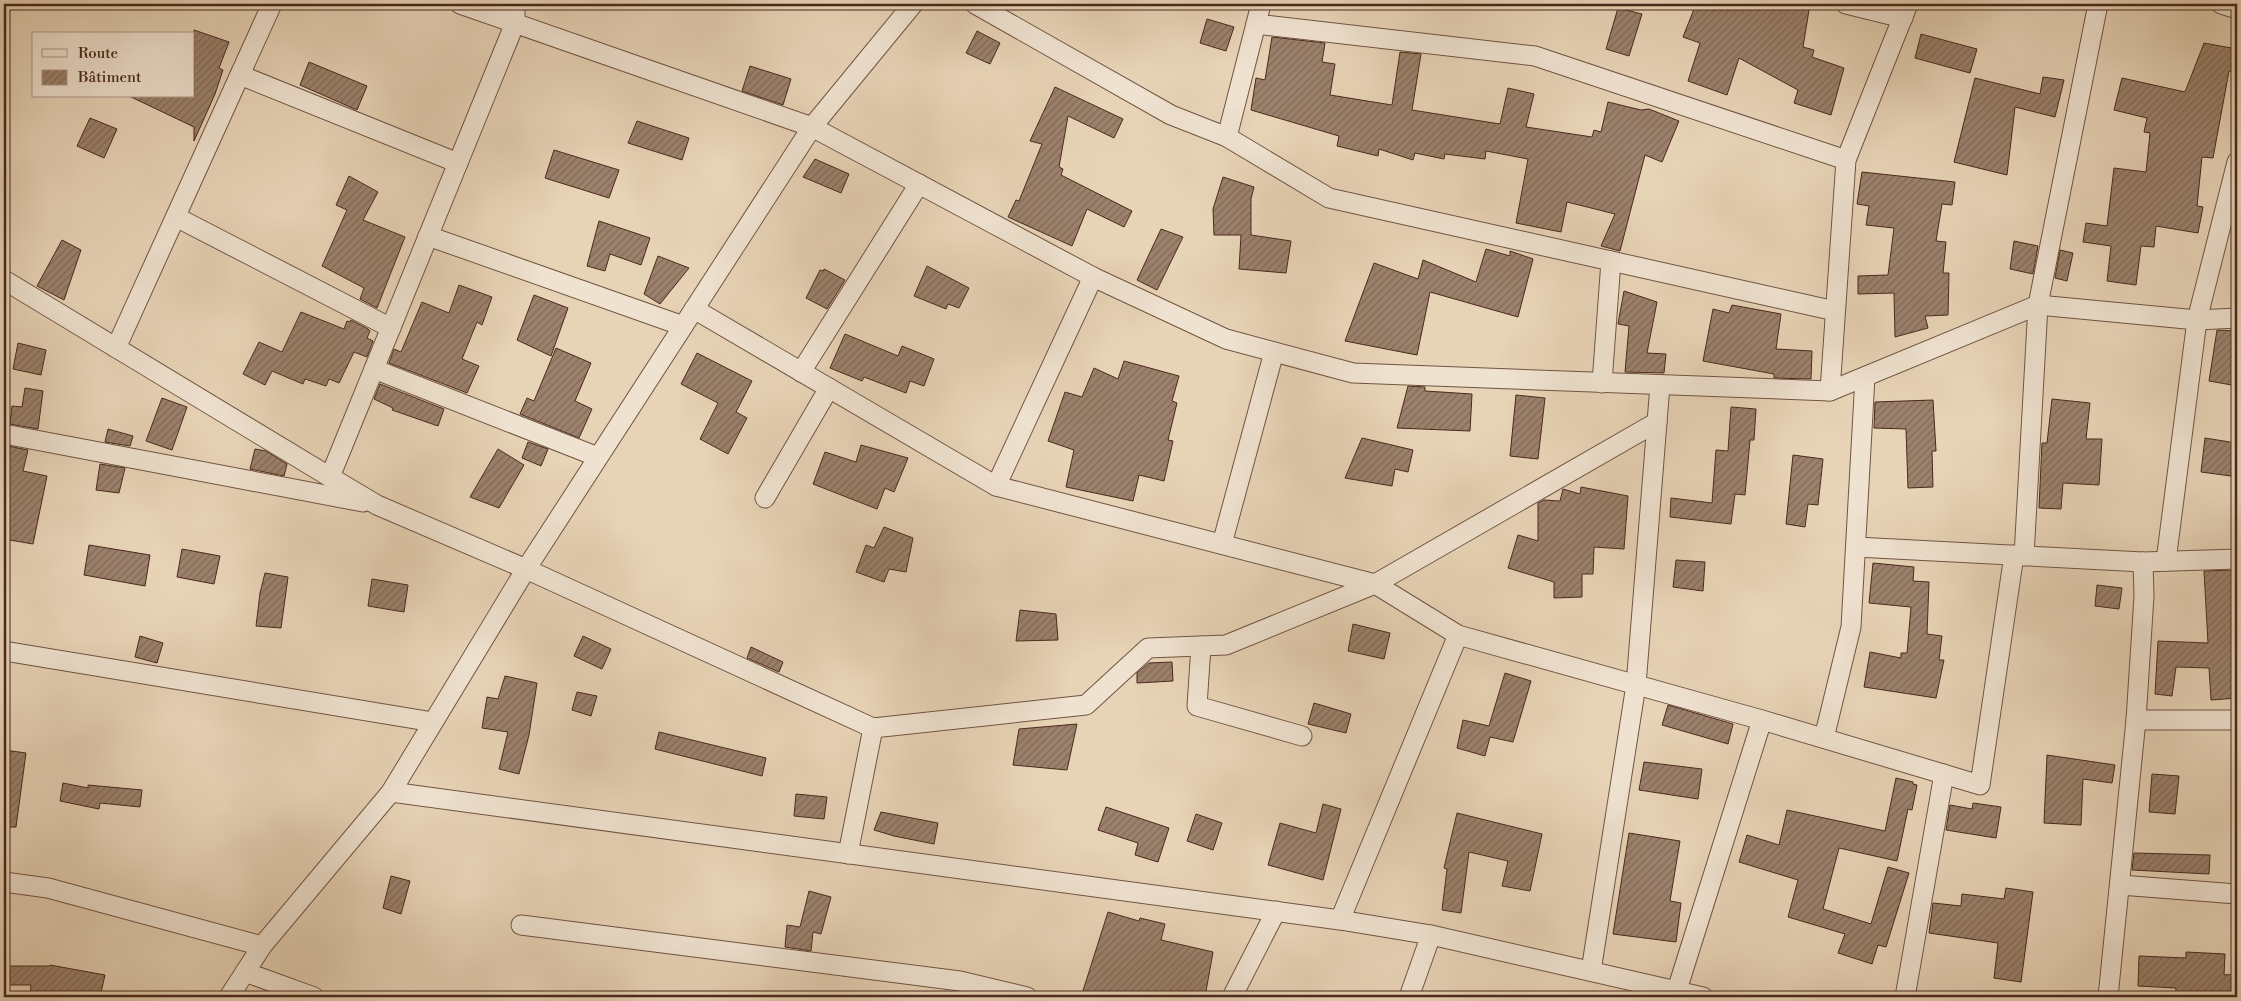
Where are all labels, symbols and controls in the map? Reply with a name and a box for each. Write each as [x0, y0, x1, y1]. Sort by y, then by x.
legend [32, 32, 195, 98]
text: Route [78, 44, 118, 63]
text: Bâtiment [77, 68, 142, 87]

